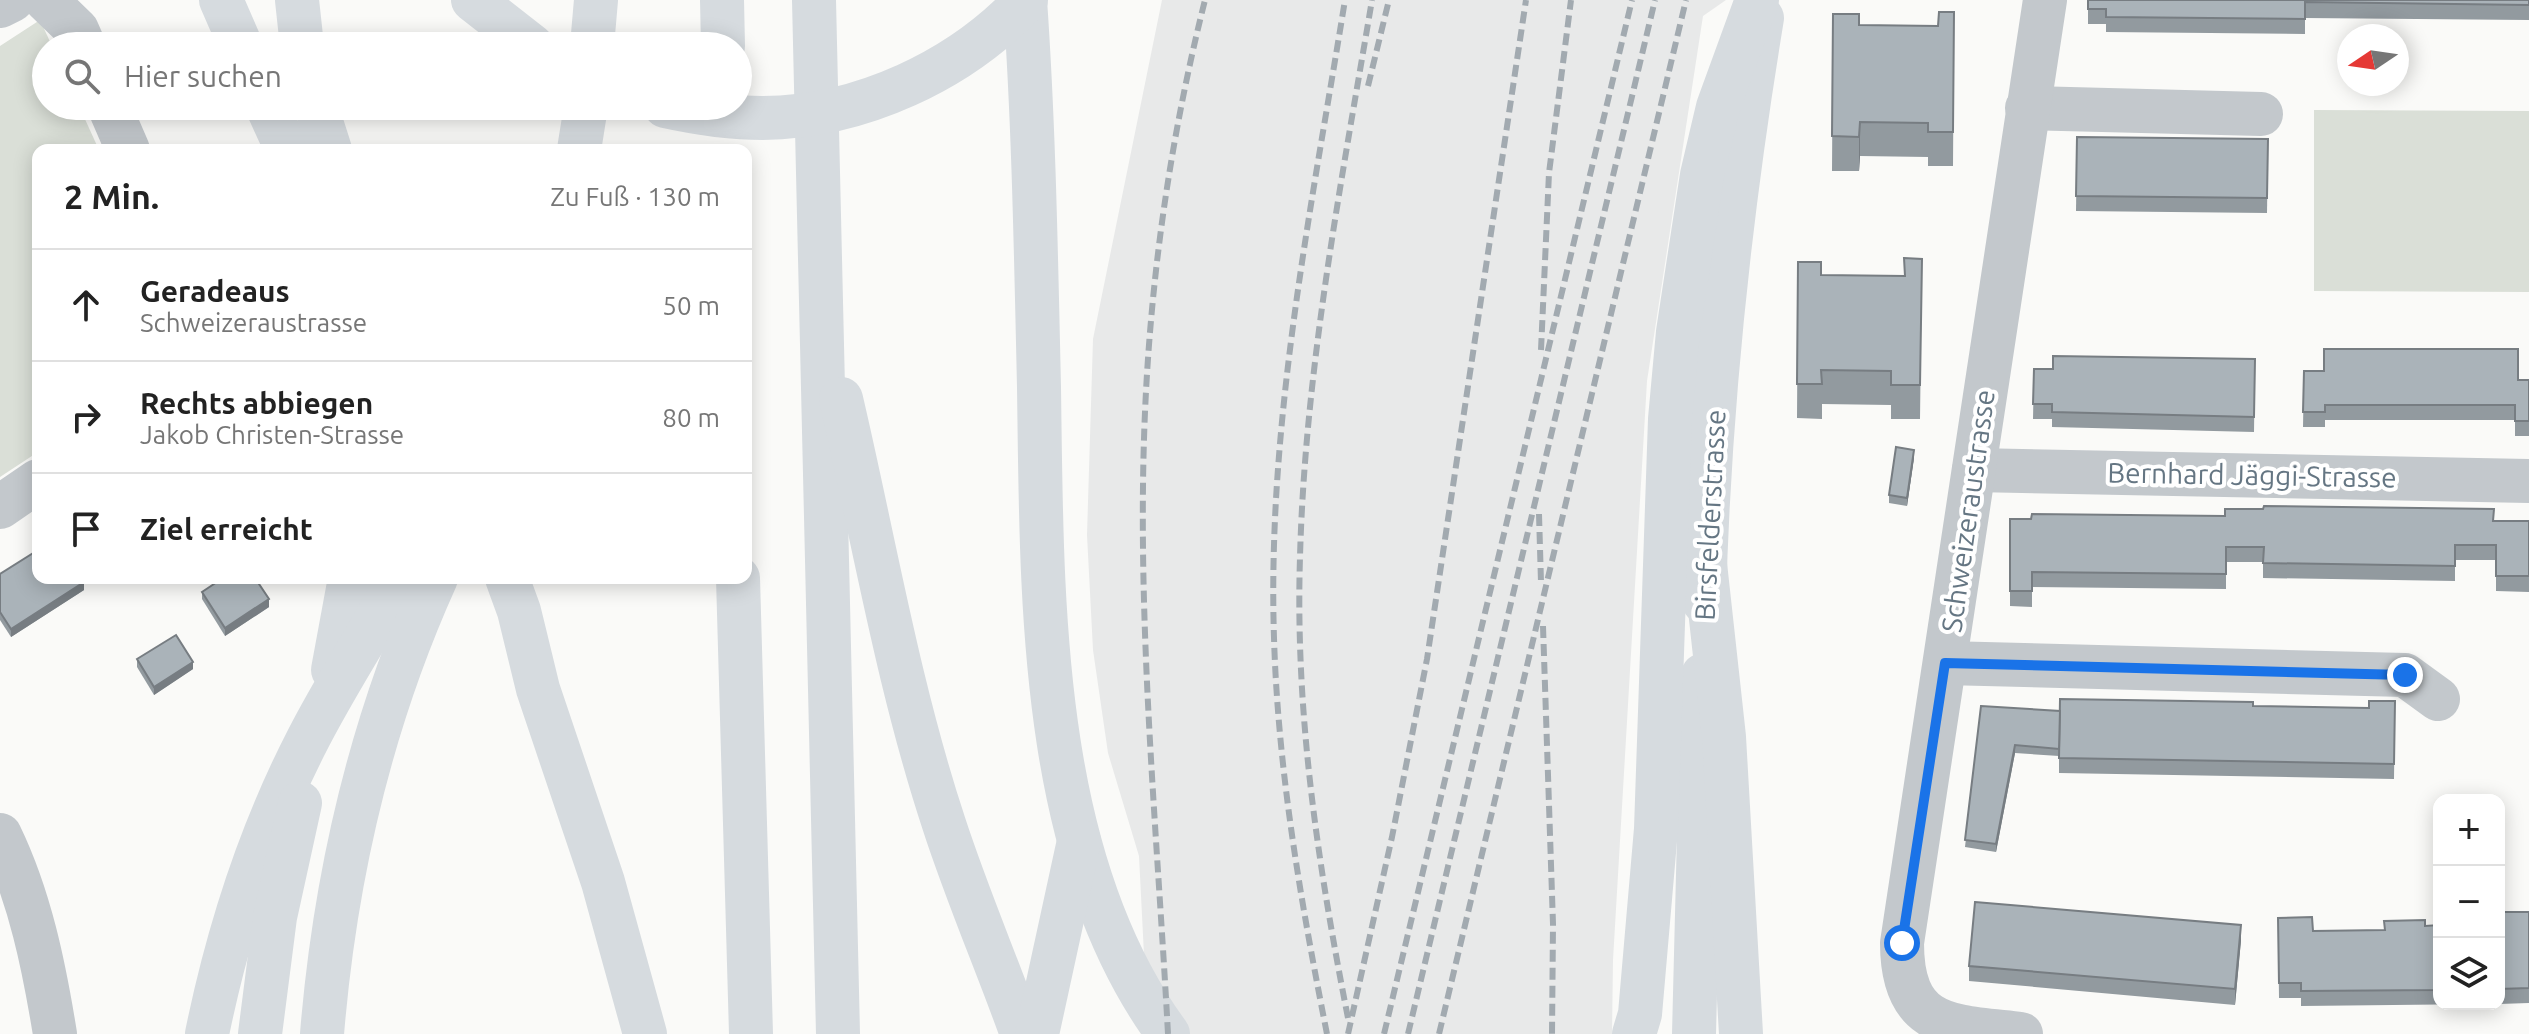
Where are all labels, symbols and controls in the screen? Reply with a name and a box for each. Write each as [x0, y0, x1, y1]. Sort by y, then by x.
north arrow [2337, 24, 2409, 96]
search box [32, 32, 752, 120]
icon: search [60, 54, 104, 98]
text: Hier suchen [124, 59, 282, 93]
text: 2 Min. [64, 177, 159, 215]
text: Zu Fuß · 130 m [550, 182, 720, 211]
text: Geradeaus [140, 274, 290, 308]
icon: ahead [64, 283, 108, 327]
text: 50 m [662, 291, 720, 320]
text: Schweizeraustrasse [140, 308, 367, 337]
text: Rechts abbiegen [140, 386, 373, 420]
street label: Schweizeraustrasse [1935, 388, 2000, 634]
icon: right [64, 395, 108, 439]
text: 80 m [662, 403, 720, 432]
street label: Birsfelderstrasse [1688, 409, 1731, 621]
text: Jakob Christen-Strasse [140, 420, 404, 449]
street label: Bernhard Jäggi-Strasse [2107, 456, 2397, 493]
icon: arrive [64, 507, 108, 551]
text: Ziel erreicht [140, 512, 313, 546]
route end [2387, 657, 2423, 693]
map controls [2433, 794, 2505, 1010]
button: + [2433, 794, 2505, 866]
button: − [2433, 866, 2505, 938]
route start [1884, 925, 1920, 961]
button: layers [2433, 938, 2505, 1010]

